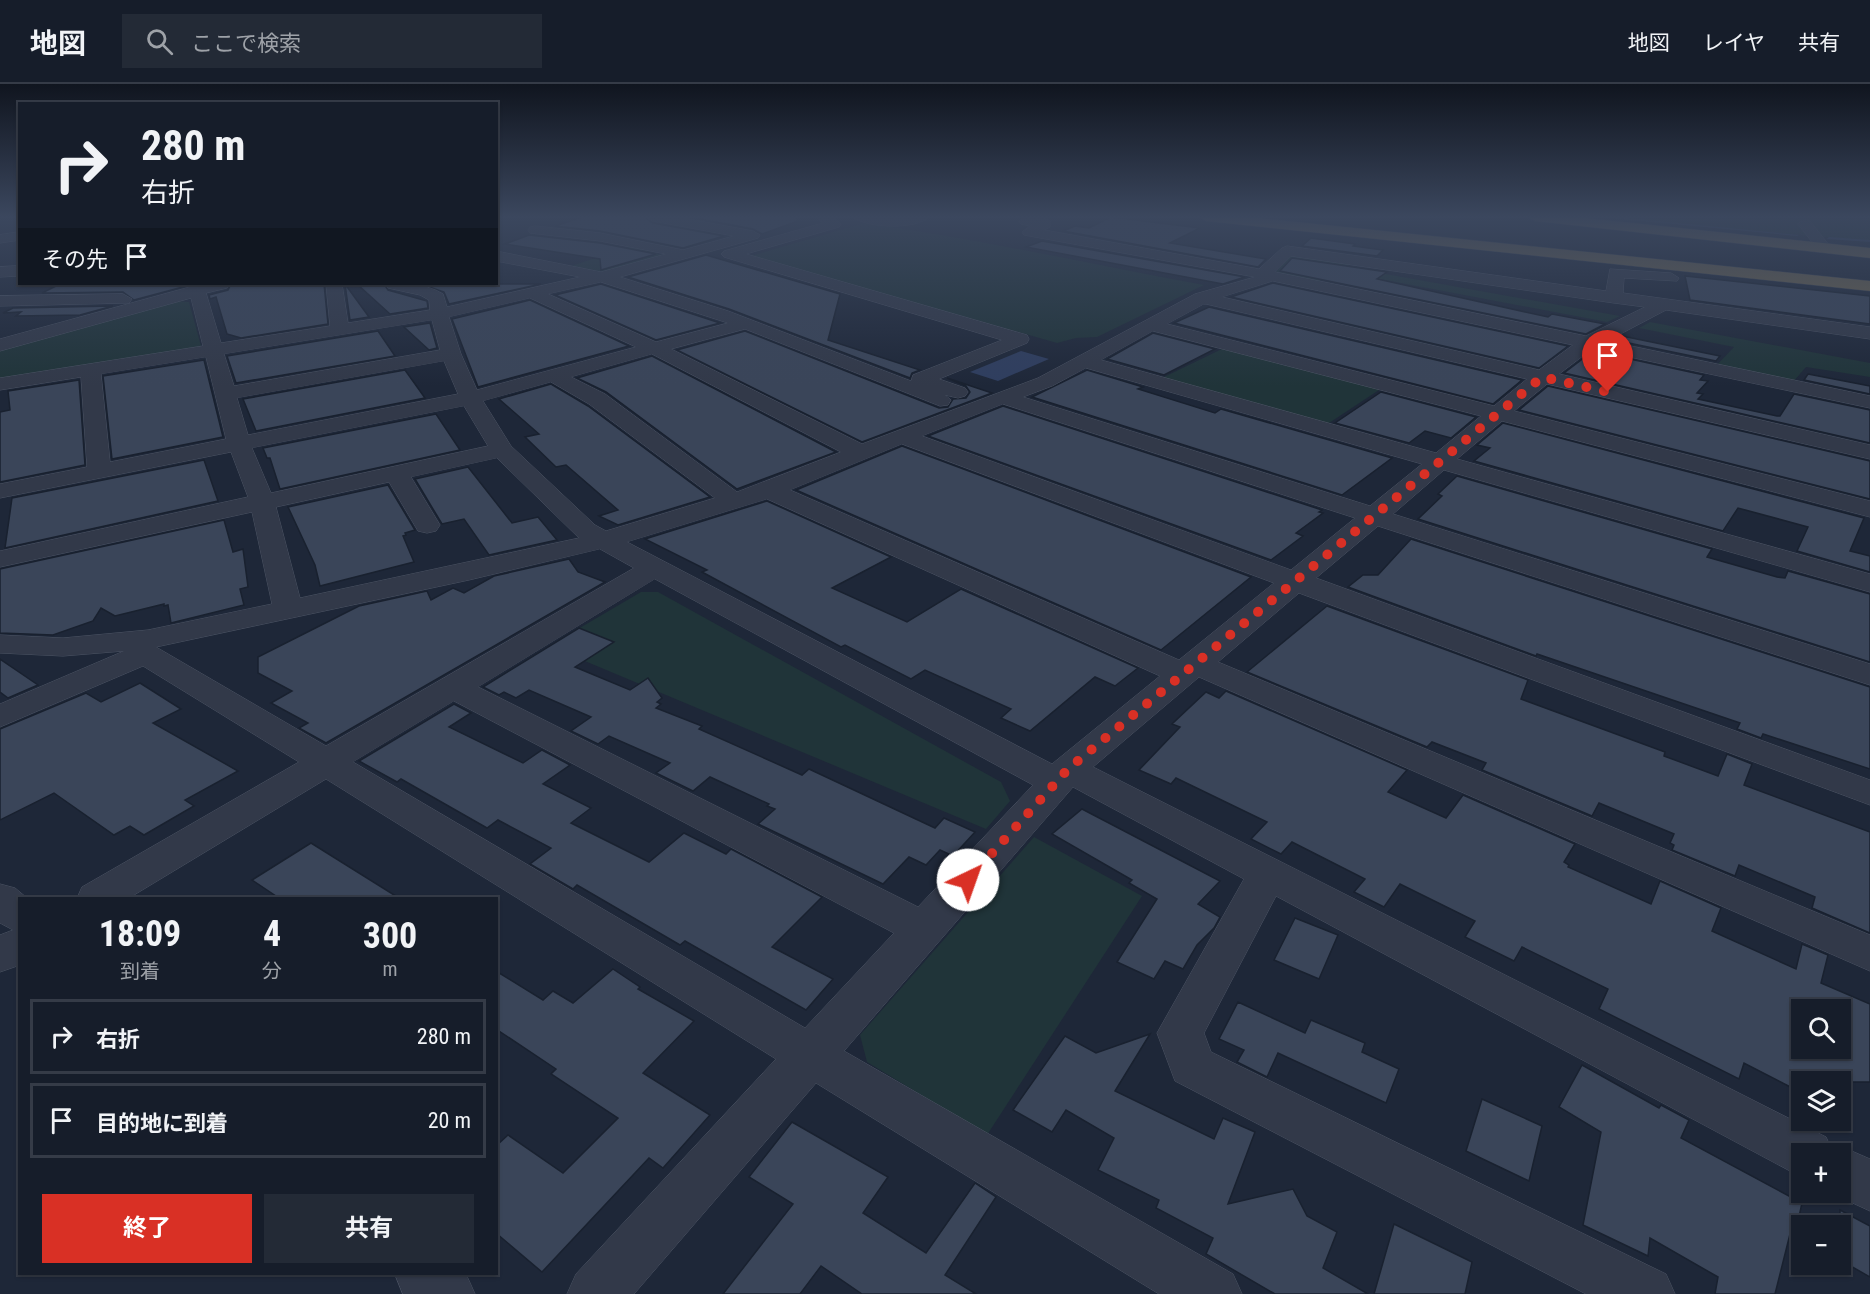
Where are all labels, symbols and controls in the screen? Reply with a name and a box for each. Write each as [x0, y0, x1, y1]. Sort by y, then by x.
search box [122, 14, 542, 68]
icon: search [143, 25, 176, 58]
text: 地図 [30, 27, 86, 60]
text: ここで検索 [191, 31, 301, 56]
text: 地図 [1628, 31, 1670, 55]
text: レイヤ [1703, 31, 1765, 55]
text: 共有 [1798, 31, 1840, 55]
text: 280 m [141, 121, 246, 170]
icon: right [42, 126, 120, 204]
text: 右折 [141, 177, 195, 209]
icon: arrive [120, 240, 153, 273]
text: その先 [42, 247, 108, 272]
pin [1582, 330, 1633, 392]
icon: arrive [1591, 339, 1624, 372]
position arrow [936, 848, 1000, 912]
text: 18:09 [99, 913, 181, 955]
text: 4 [263, 913, 281, 955]
text: 300 [363, 915, 417, 957]
text: m [382, 957, 398, 981]
text: 到着 [120, 959, 160, 983]
text: 分 [262, 959, 282, 983]
map controls [1791, 999, 1851, 1275]
button: search [1791, 999, 1851, 1059]
icon: right [45, 1020, 78, 1053]
text: 280 m [417, 1024, 471, 1049]
text: 右折 [96, 1027, 140, 1052]
button: layers [1791, 1071, 1851, 1131]
icon: arrive [45, 1104, 78, 1137]
text: 20 m [428, 1108, 471, 1133]
text: 目的地に到着 [96, 1111, 228, 1136]
button: + [1791, 1143, 1851, 1203]
button: 終了 [42, 1194, 252, 1263]
button: 共有 [264, 1194, 474, 1263]
button: − [1791, 1215, 1851, 1275]

